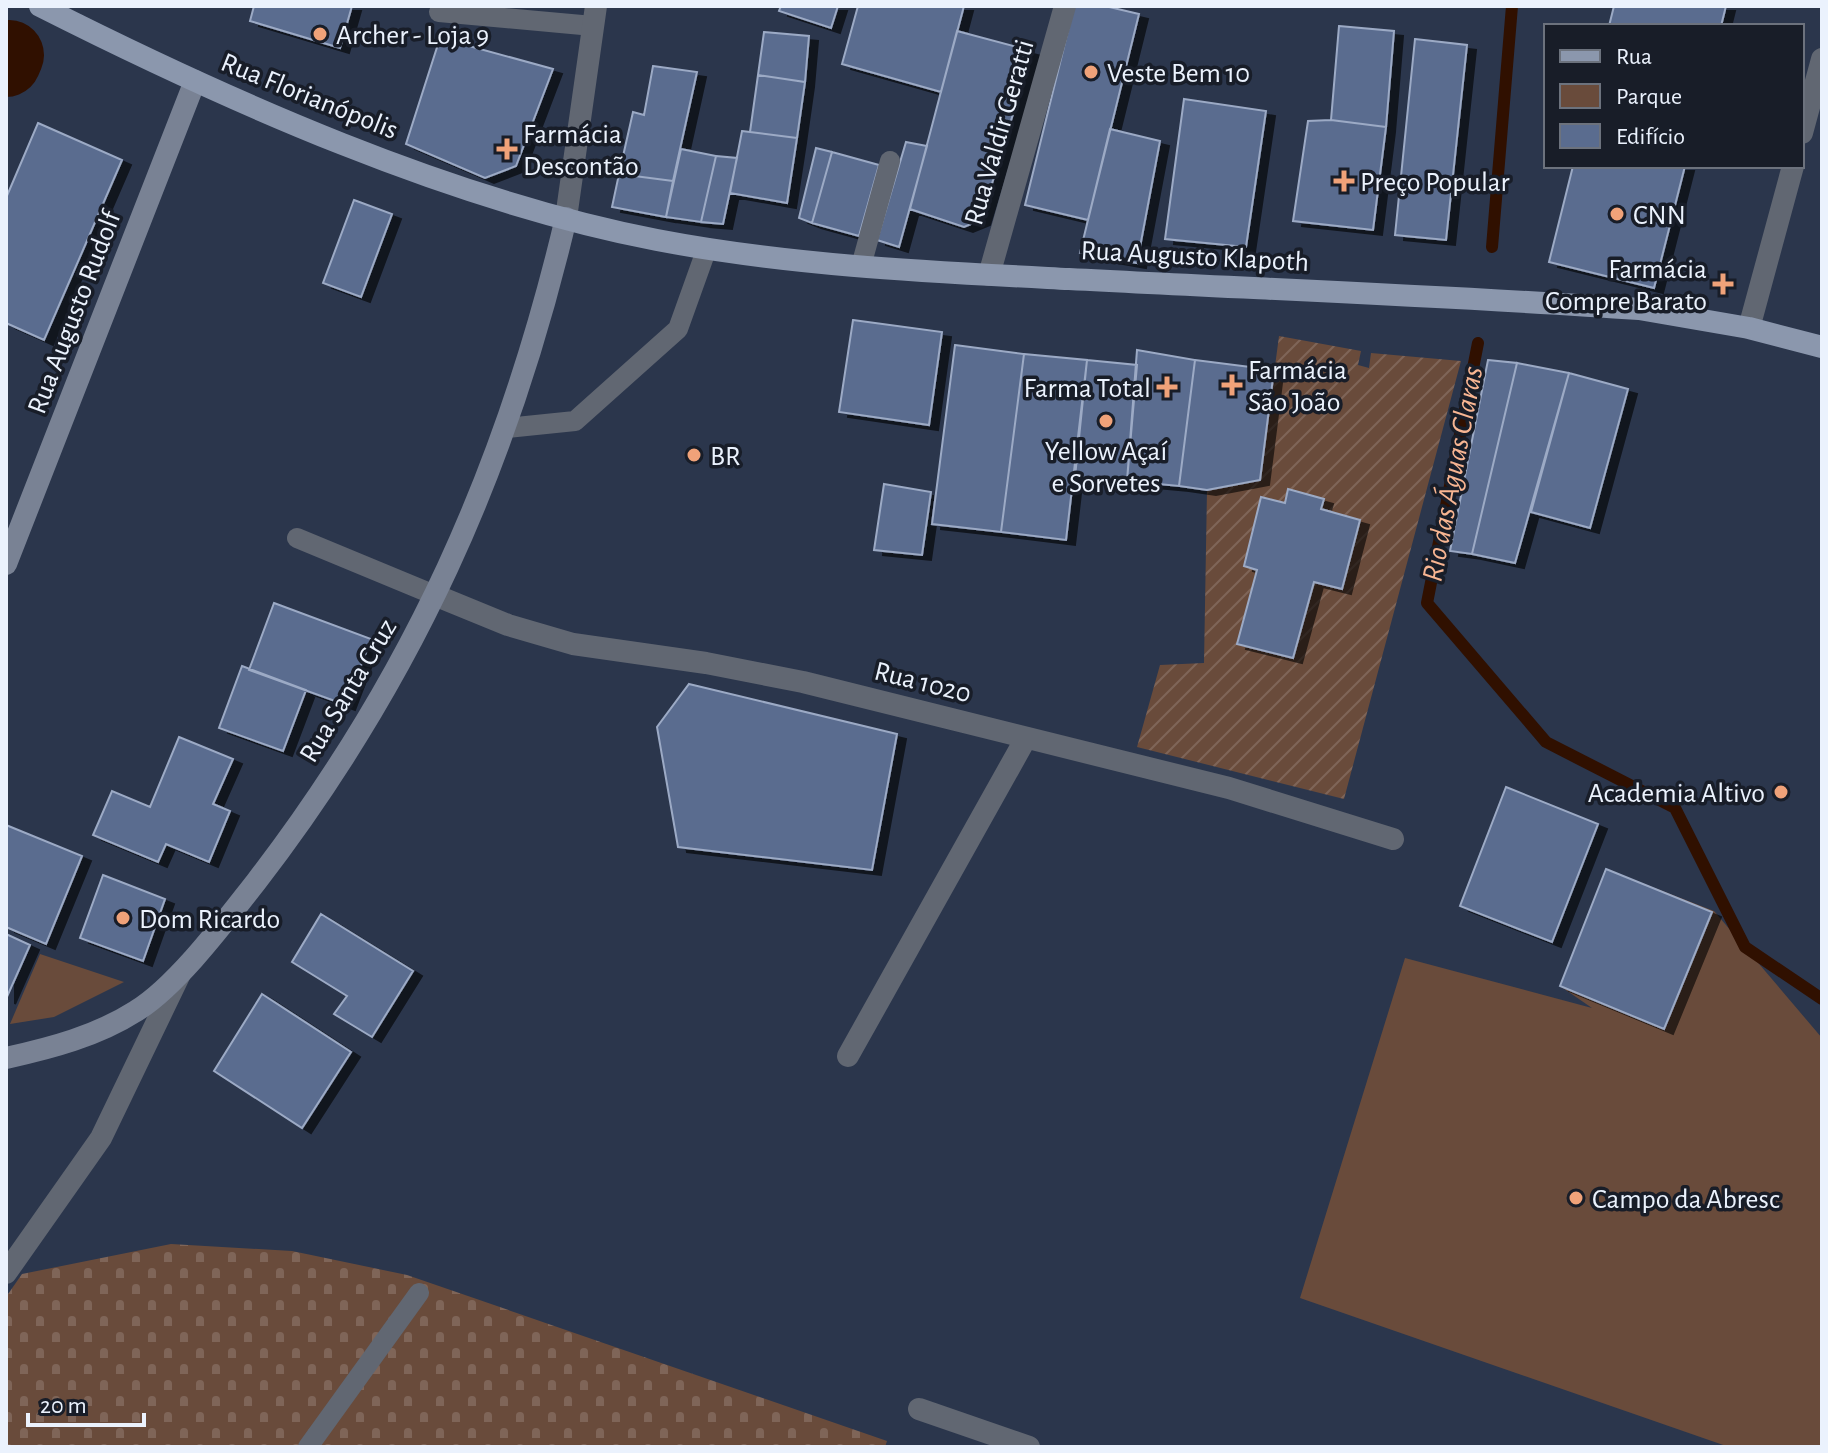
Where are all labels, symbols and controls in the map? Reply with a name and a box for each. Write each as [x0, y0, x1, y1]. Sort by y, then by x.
place label: Archer - Loja 9 [336, 22, 489, 50]
legend [1544, 24, 1804, 168]
marker: Archer - Loja 9 [311, 25, 329, 43]
street label: Rua Valdir Geratti [960, 37, 1040, 228]
text: Rua [1616, 45, 1652, 69]
street label: Rua Florianópolis [217, 49, 402, 145]
place label: Veste Bem 10 [1107, 60, 1250, 88]
marker: Veste Bem 10 [1082, 63, 1100, 81]
text: Parque [1616, 85, 1682, 109]
place label: Farmácia Descontão [523, 121, 639, 181]
text: Edifício [1616, 125, 1685, 149]
marker: Farmácia Descontão [498, 140, 516, 158]
place label: Preço Popular [1360, 169, 1510, 197]
marker: Preço Popular [1335, 172, 1353, 190]
place label: CNN [1633, 202, 1686, 230]
marker: CNN [1608, 205, 1626, 223]
street label: Rua Augusto Rudolf [23, 206, 127, 418]
street label: Rua Augusto Klapoth [1080, 237, 1310, 277]
place label: Farmácia Compre Barato [1545, 256, 1707, 316]
marker: Farmácia Compre Barato [1714, 275, 1732, 293]
place label: Farmácia São João [1248, 357, 1347, 417]
water label: Rio das Águas Claras [1415, 363, 1489, 584]
place label: Farma Total [1024, 375, 1151, 403]
marker: Farmácia São João [1223, 376, 1241, 394]
marker: Farma Total [1158, 378, 1176, 396]
marker: Yellow Açaí e Sorvetes [1097, 412, 1115, 430]
place label: Yellow Açaí e Sorvetes [1045, 438, 1167, 498]
place label: BR [710, 443, 741, 471]
marker: BR [685, 446, 703, 464]
street label: Rua Santa Cruz [295, 614, 402, 768]
street label: Rua 1020 [871, 657, 974, 708]
place label: Academia Altivo [1588, 780, 1765, 808]
marker: Academia Altivo [1772, 783, 1790, 801]
place label: Dom Ricardo [139, 906, 280, 934]
marker: Dom Ricardo [114, 909, 132, 927]
place label: Campo da Abresc [1592, 1186, 1780, 1214]
marker: Campo da Abresc [1567, 1189, 1585, 1207]
scale bar [28, 1377, 144, 1427]
text: 20 m [40, 1394, 87, 1418]

